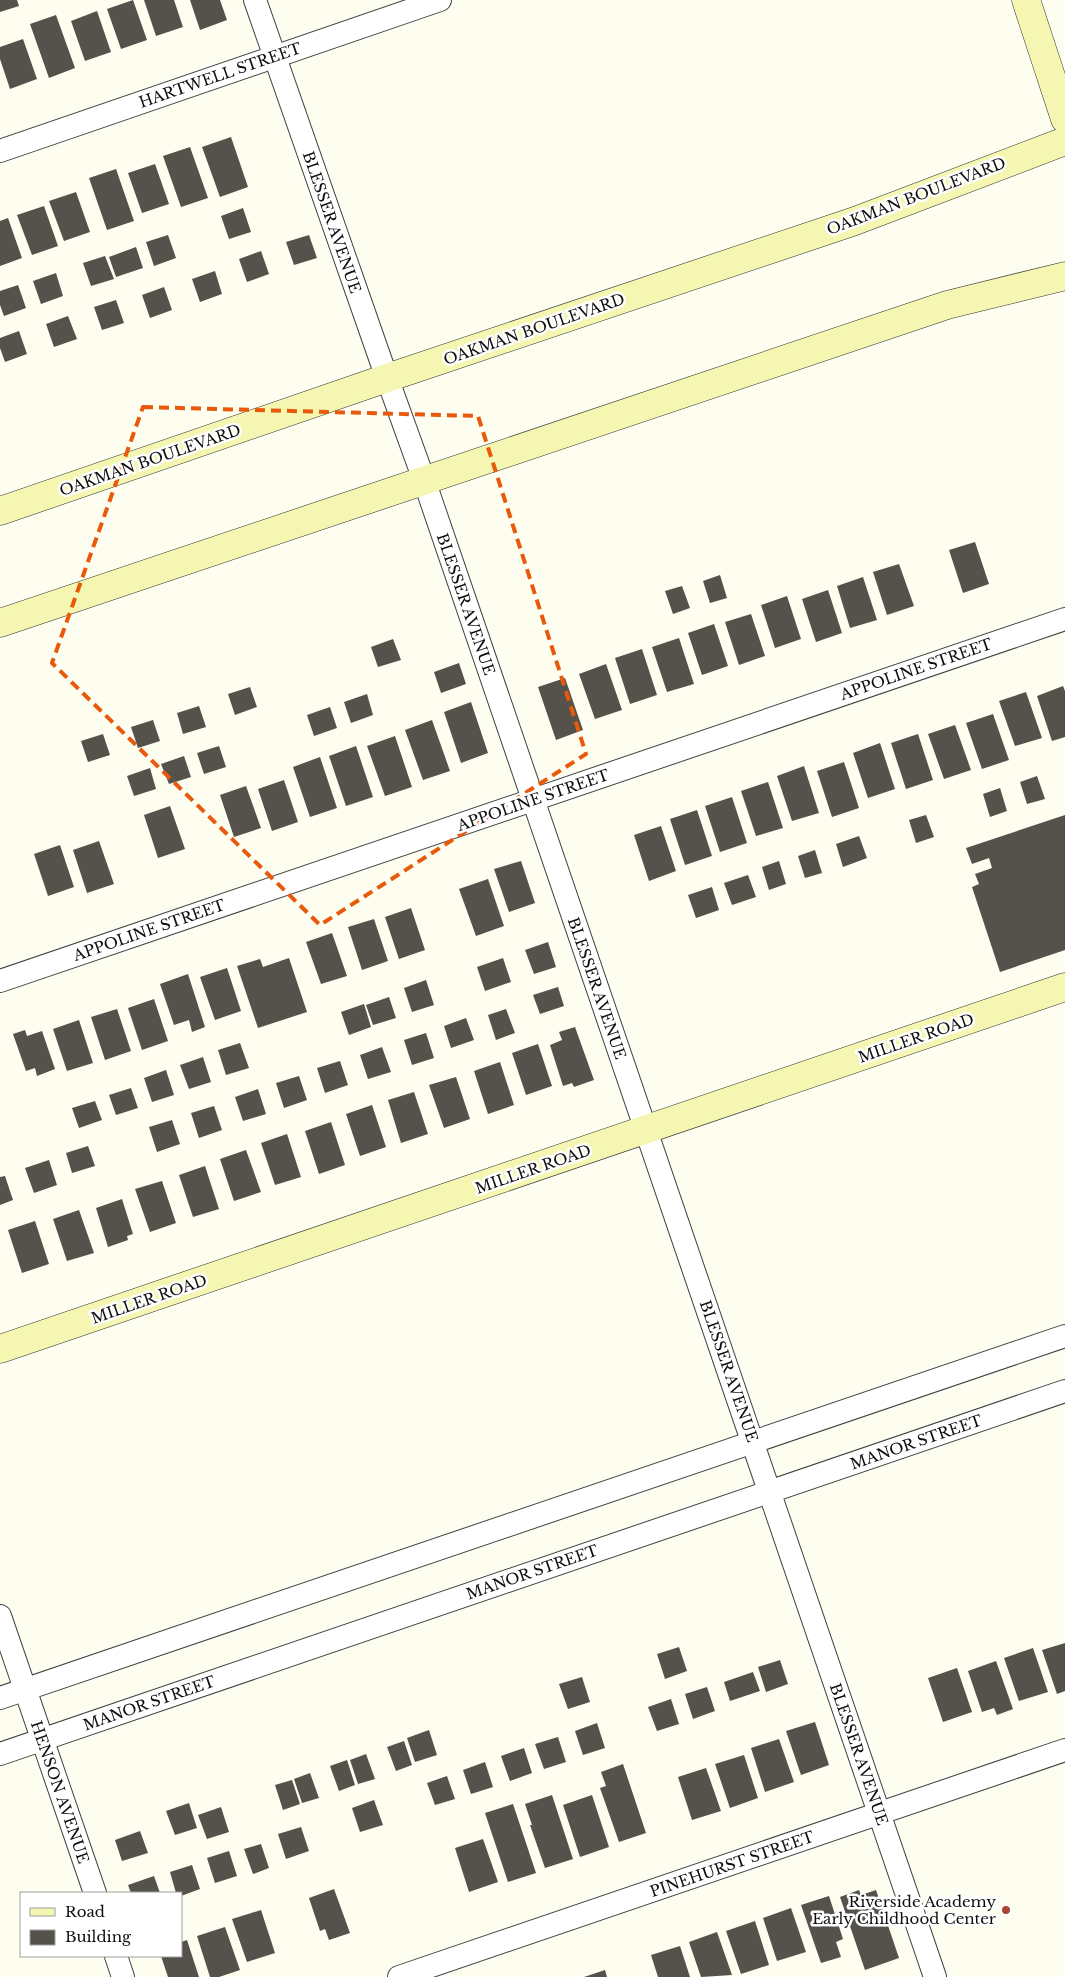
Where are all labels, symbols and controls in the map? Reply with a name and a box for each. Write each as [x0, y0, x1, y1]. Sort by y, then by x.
street label: HARTWELL STREET [136, 38, 304, 112]
street label: BLESSER AVENUE [299, 149, 365, 296]
street label: OAKMAN BOULEVARD [824, 153, 1008, 239]
street label: OAKMAN BOULEVARD [441, 289, 627, 369]
street label: OAKMAN BOULEVARD [57, 420, 243, 500]
street label: BLESSER AVENUE [433, 531, 499, 678]
street label: APPOLINE STREET [837, 634, 994, 704]
street label: APPOLINE STREET [454, 765, 611, 835]
street label: APPOLINE STREET [70, 895, 227, 965]
street label: BLESSER AVENUE [564, 915, 630, 1062]
street label: MILLER ROAD [856, 1009, 976, 1067]
street label: MILLER ROAD [473, 1140, 593, 1198]
street label: MILLER ROAD [89, 1270, 209, 1328]
street label: BLESSER AVENUE [696, 1298, 762, 1445]
street label: MANOR STREET [848, 1411, 984, 1473]
street label: MANOR STREET [464, 1541, 600, 1603]
street label: MANOR STREET [81, 1672, 217, 1734]
street label: BLESSER AVENUE [826, 1681, 892, 1828]
street label: HENSON AVENUE [27, 1718, 93, 1866]
street label: PINEHURST STREET [647, 1827, 817, 1901]
legend [20, 1892, 182, 1957]
place label: Riverside Academy Early Childhood Center [812, 1892, 997, 1928]
text: Road [65, 1902, 105, 1921]
marker: Riverside Academy Early Childhood Center [1000, 1904, 1012, 1916]
text: Building [65, 1927, 132, 1946]

